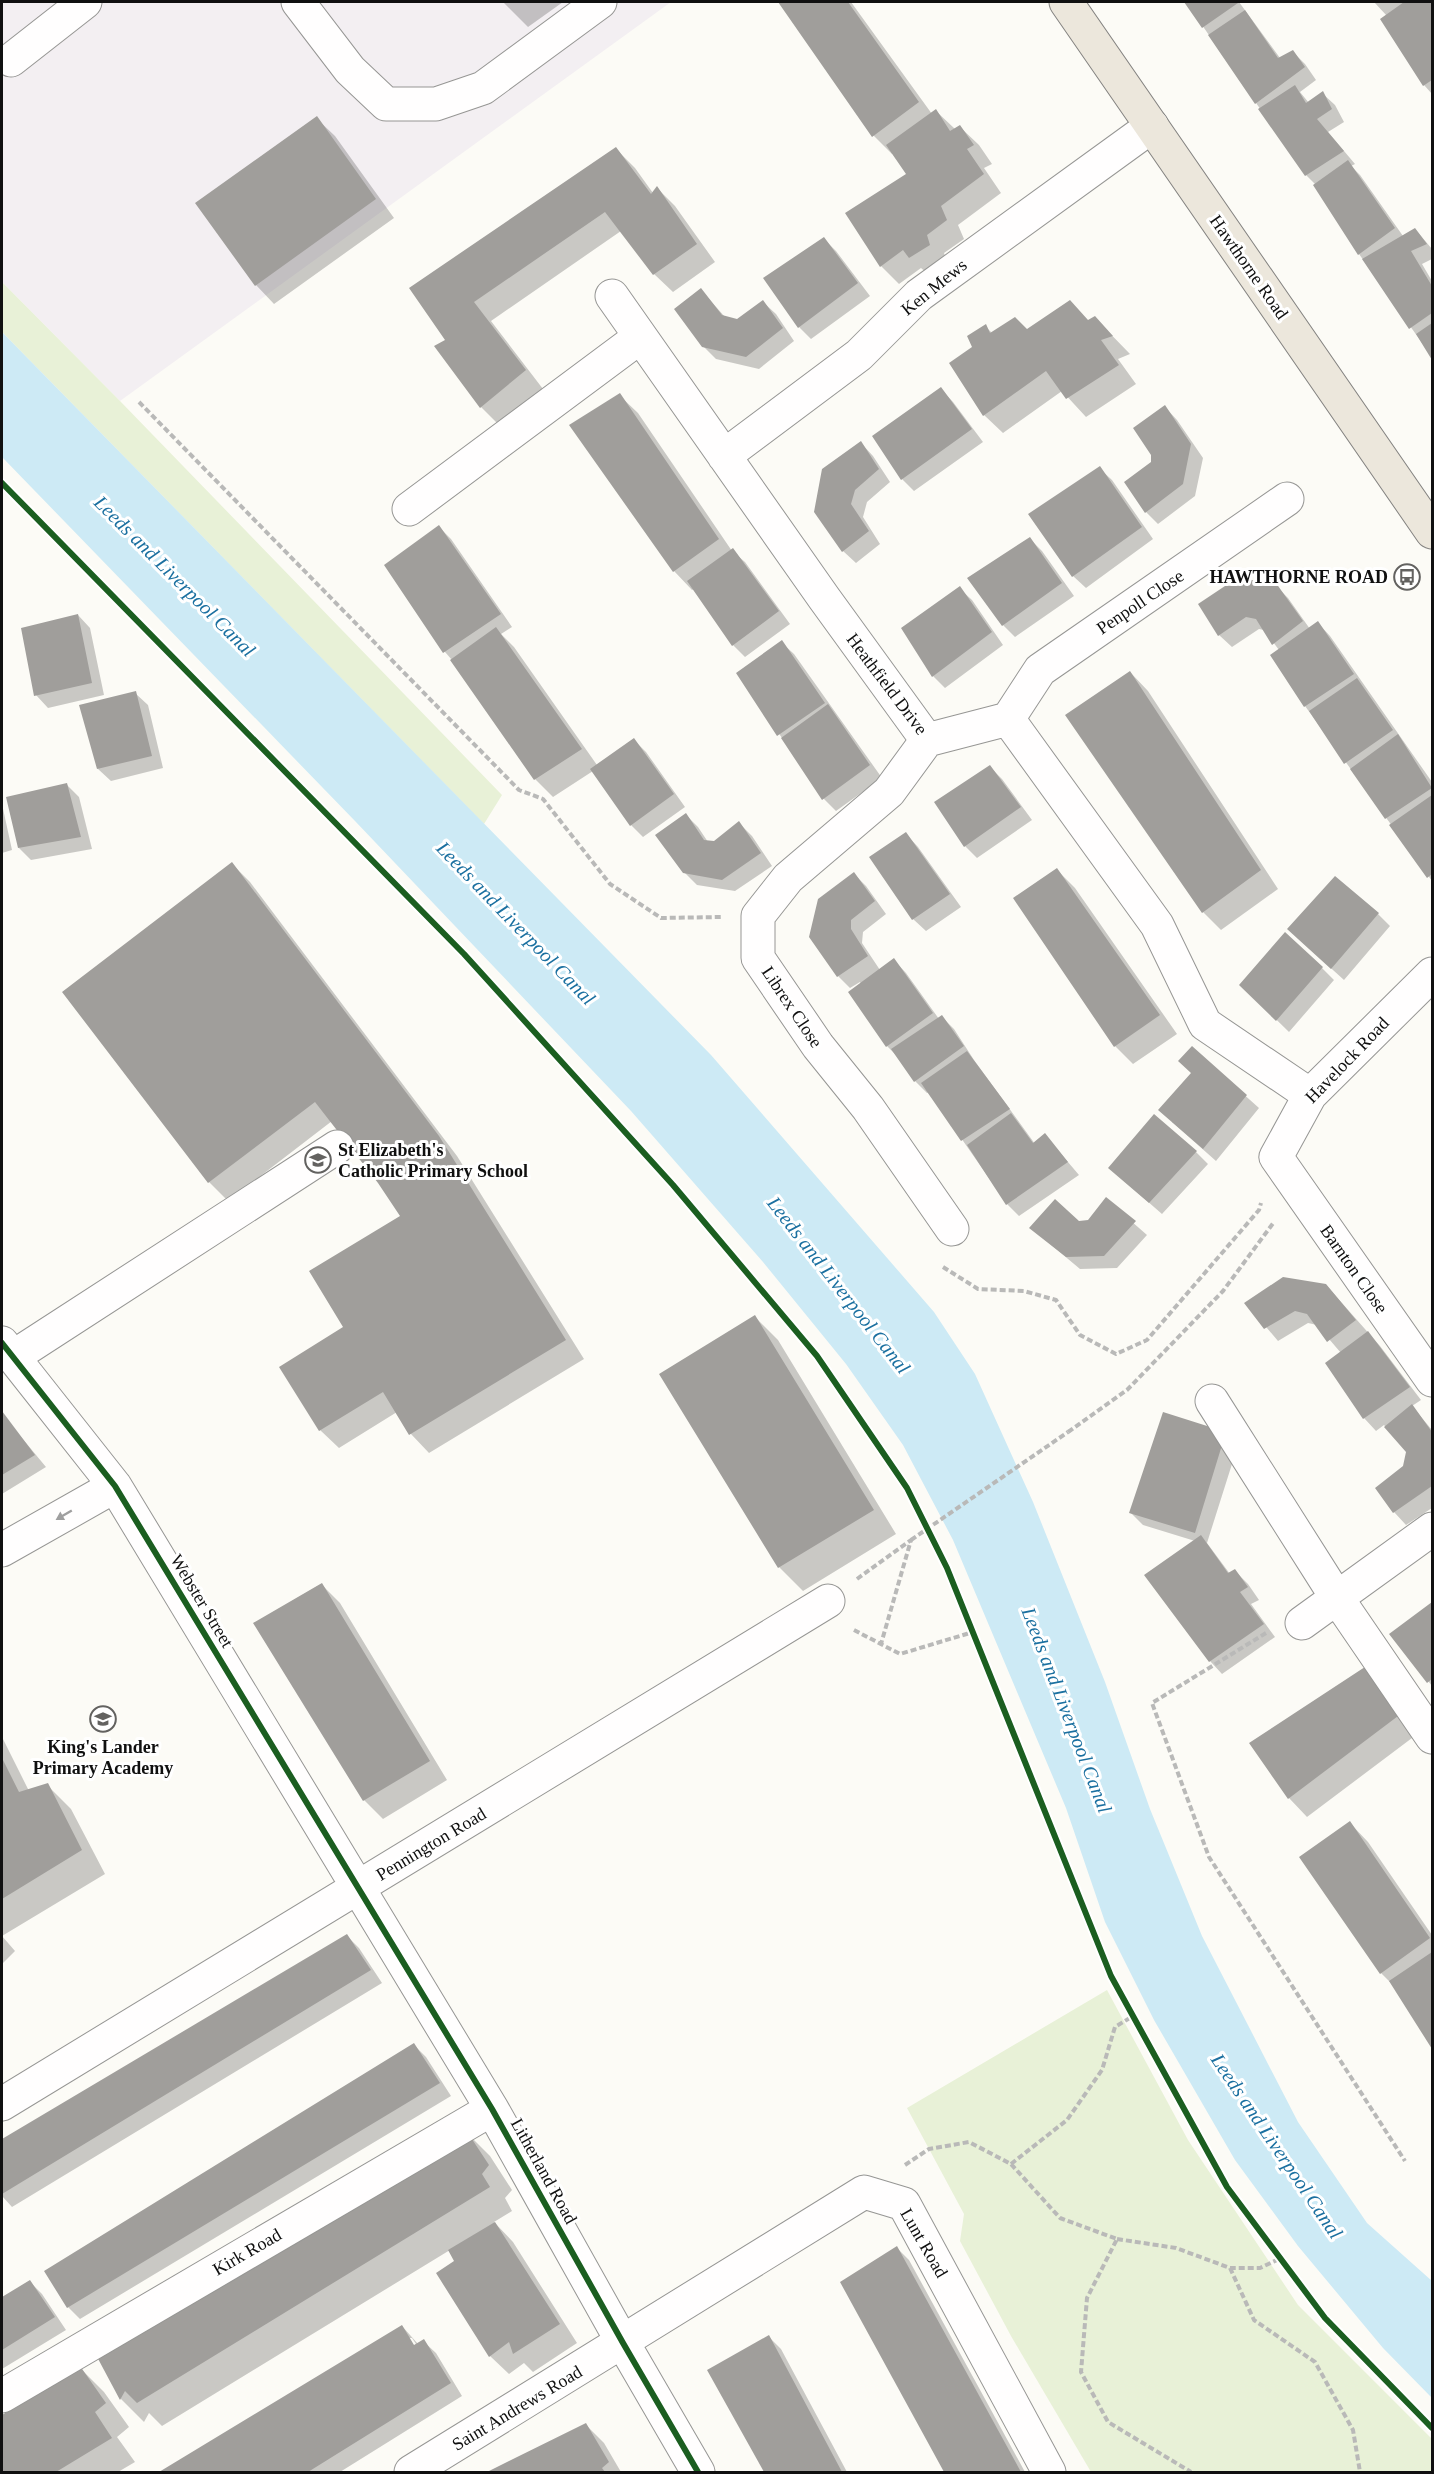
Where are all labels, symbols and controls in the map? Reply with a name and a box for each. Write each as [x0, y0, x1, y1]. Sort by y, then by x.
street label: Hawthorne Road [1206, 211, 1292, 323]
street label: Ken Mews [897, 255, 971, 319]
water label: Leeds and Liverpool Canal [89, 490, 260, 662]
bus stop icon: HAWTHORNE ROAD [1392, 562, 1422, 592]
street label: Penpoll Close [1093, 566, 1187, 638]
place label: HAWTHORNE ROAD [1209, 567, 1388, 587]
street label: Heathfield Drive [842, 629, 932, 739]
water label: Leeds and Liverpool Canal [431, 836, 600, 1010]
street label: Librex Close [758, 963, 826, 1051]
street label: Havelock Road [1301, 1013, 1393, 1107]
place label: St Elizabeth's Catholic Primary School [338, 1140, 528, 1181]
school or university icon: St Elizabeth's Catholic Primary School [303, 1145, 333, 1175]
water label: Leeds and Liverpool Canal [762, 1191, 915, 1379]
street label: Barnton Close [1316, 1221, 1392, 1317]
one-way arrow [55, 1510, 72, 1520]
street label: Webster Street [166, 1551, 238, 1651]
water label: Leeds and Liverpool Canal [1016, 1603, 1117, 1817]
school or university icon: King's Lander Primary Academy [88, 1704, 118, 1734]
place label: King's Lander Primary Academy [33, 1737, 173, 1778]
street label: Pennington Road [372, 1803, 490, 1885]
water label: Leeds and Liverpool Canal [1205, 2049, 1347, 2244]
street label: Litherland Road [507, 2115, 581, 2227]
street label: Lunt Road [896, 2205, 952, 2281]
street label: Kirk Road [209, 2224, 285, 2280]
street label: Saint Andrews Road [448, 2361, 586, 2455]

